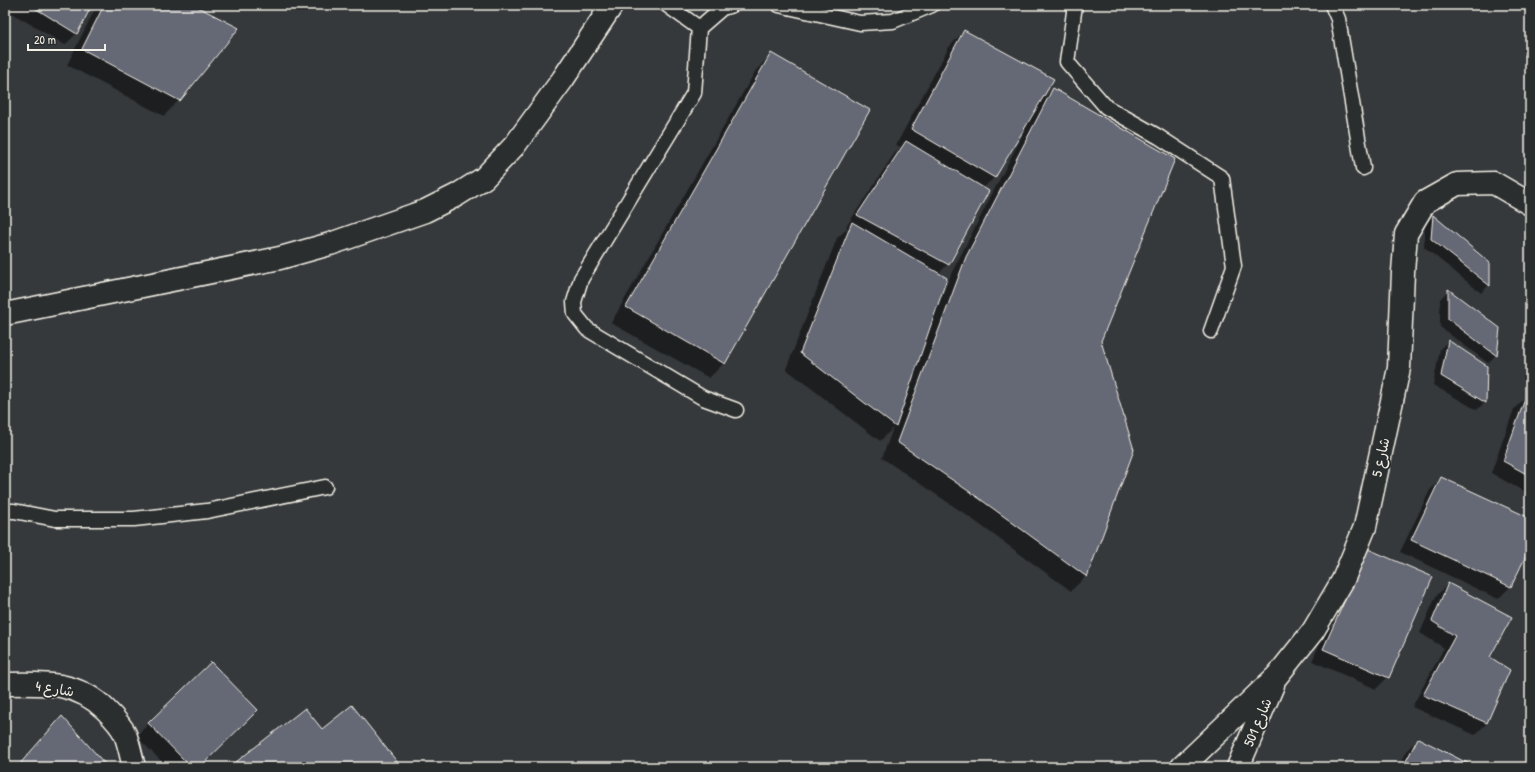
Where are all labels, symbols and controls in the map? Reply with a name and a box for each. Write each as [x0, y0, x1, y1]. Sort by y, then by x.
scale bar [28, 26, 105, 52]
text: 20 m [34, 31, 56, 48]
street label: شارع 5 [1367, 436, 1394, 478]
street label: شارع 4 [34, 676, 76, 701]
street label: شارع 501 [1238, 695, 1277, 749]

